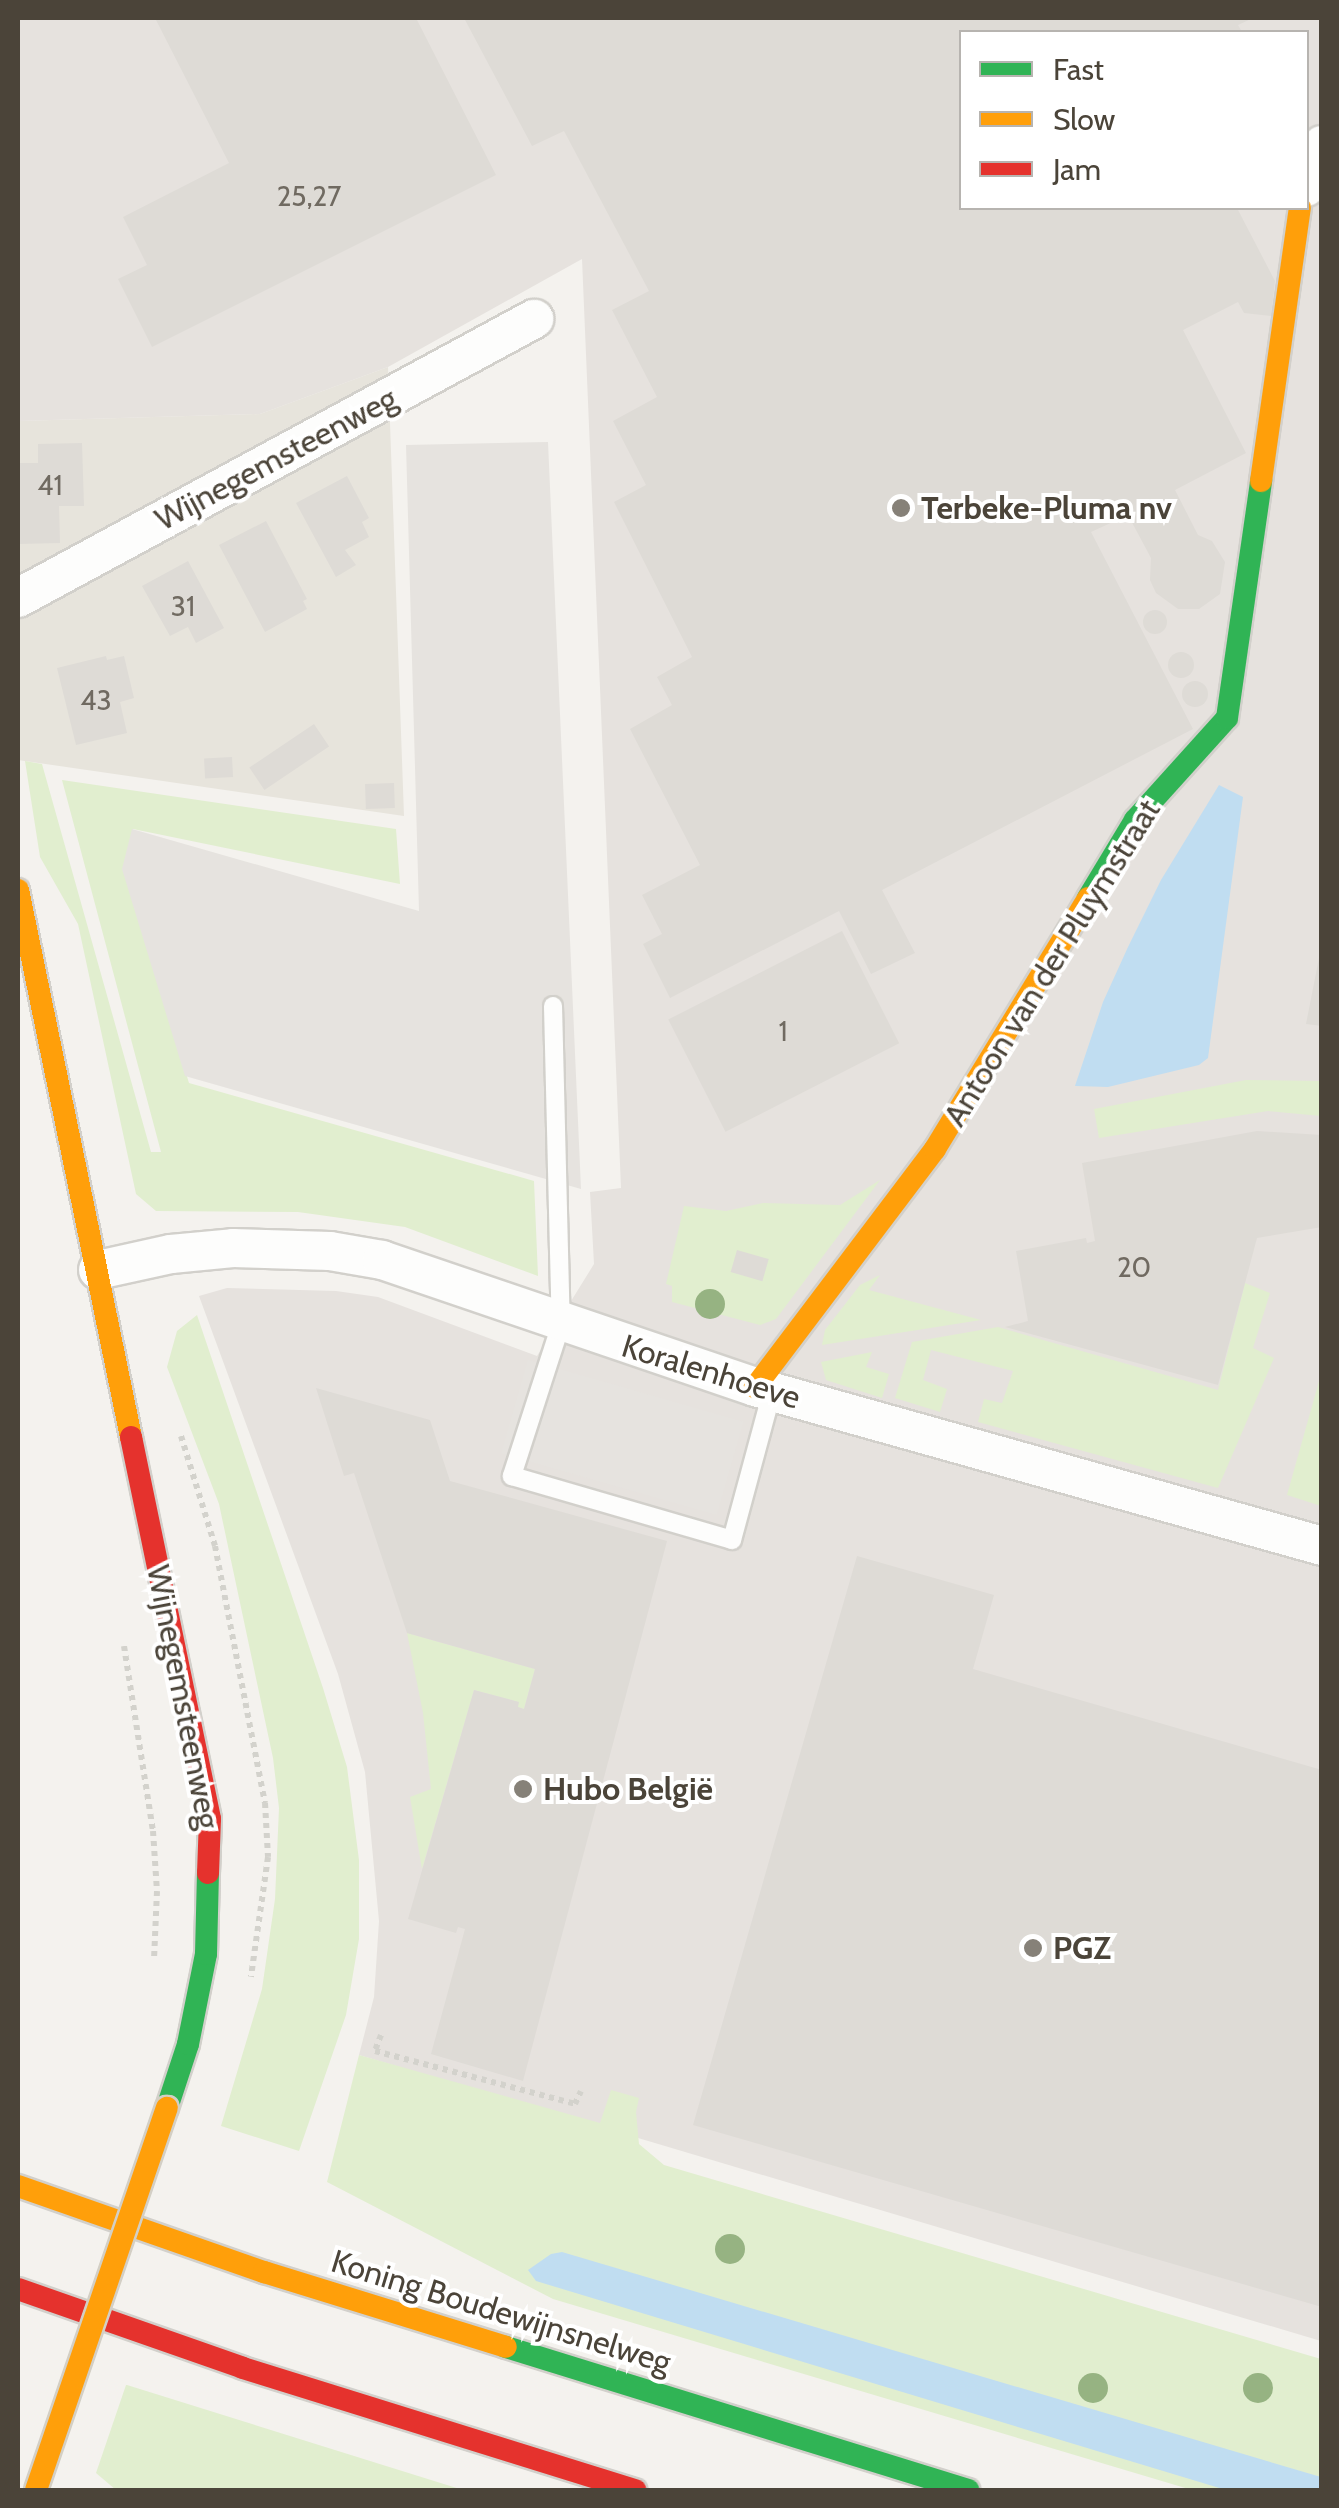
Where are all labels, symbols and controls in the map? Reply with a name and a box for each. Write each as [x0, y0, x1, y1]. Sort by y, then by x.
legend [959, 30, 1309, 210]
text: Fast [1053, 51, 1104, 88]
text: Slow [1053, 101, 1115, 138]
text: Jam [1053, 151, 1101, 188]
house number: 25,27 [277, 179, 341, 213]
street label: Wijnegemsteenweg [149, 379, 403, 539]
house number: 41 [37, 468, 63, 502]
place label: Terbeke-Pluma nv [921, 489, 1172, 527]
marker: Terbeke-Pluma nv [890, 497, 912, 519]
house number: 31 [171, 589, 195, 623]
house number: 43 [80, 683, 112, 717]
street label: Antoon van der Pluymstraat [936, 793, 1168, 1133]
house number: 1 [778, 1014, 788, 1048]
house number: 20 [1117, 1250, 1151, 1284]
street label: Koralenhoeve [617, 1327, 805, 1417]
street label: Wijnegemsteenweg [139, 1562, 227, 1832]
place label: Hubo België [543, 1770, 713, 1808]
marker: Hubo België [512, 1778, 534, 1800]
place label: PGZ [1053, 1929, 1111, 1967]
marker: PGZ [1022, 1937, 1044, 1959]
street label: Koning Boudewijnsnelweg [327, 2242, 675, 2382]

